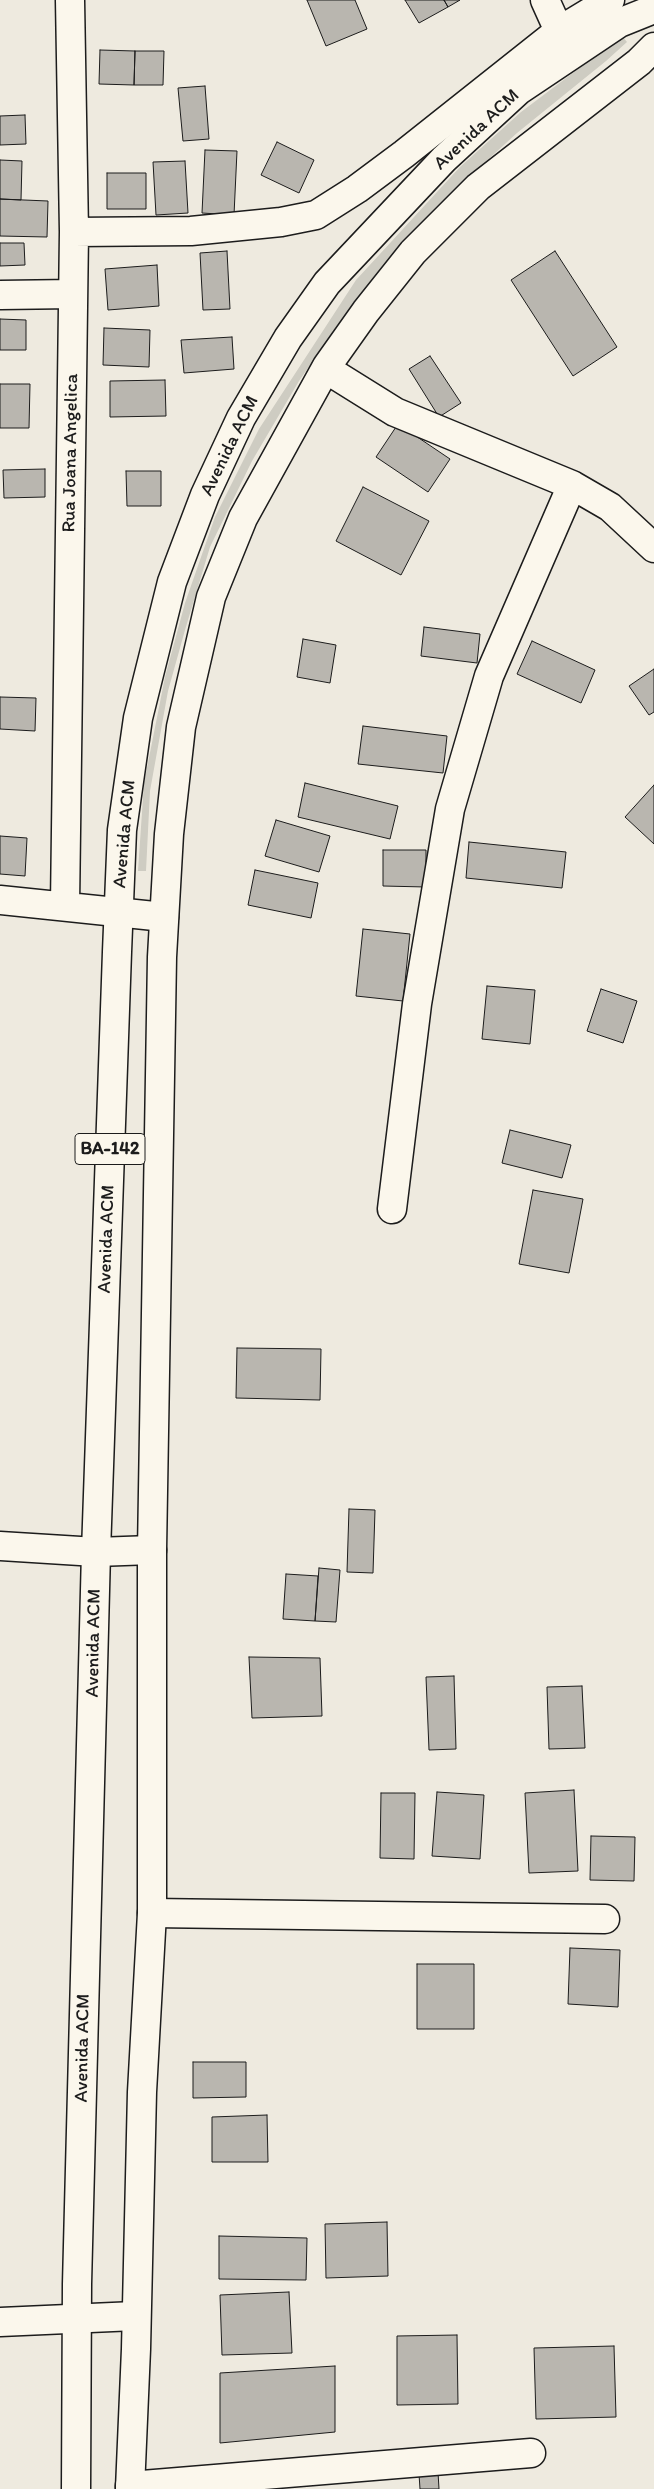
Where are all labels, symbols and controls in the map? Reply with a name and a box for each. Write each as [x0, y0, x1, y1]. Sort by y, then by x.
street label: Avenida ACM [429, 85, 525, 175]
street label: Rua Joana Angelica [58, 373, 84, 533]
street label: Avenida ACM [196, 392, 264, 500]
street label: Avenida ACM [109, 779, 141, 889]
road number: BA-142 [75, 1134, 145, 1164]
street label: Avenida ACM [94, 1184, 120, 1294]
street label: Avenida ACM [82, 1588, 106, 1698]
street label: Avenida ACM [71, 1993, 95, 2103]

